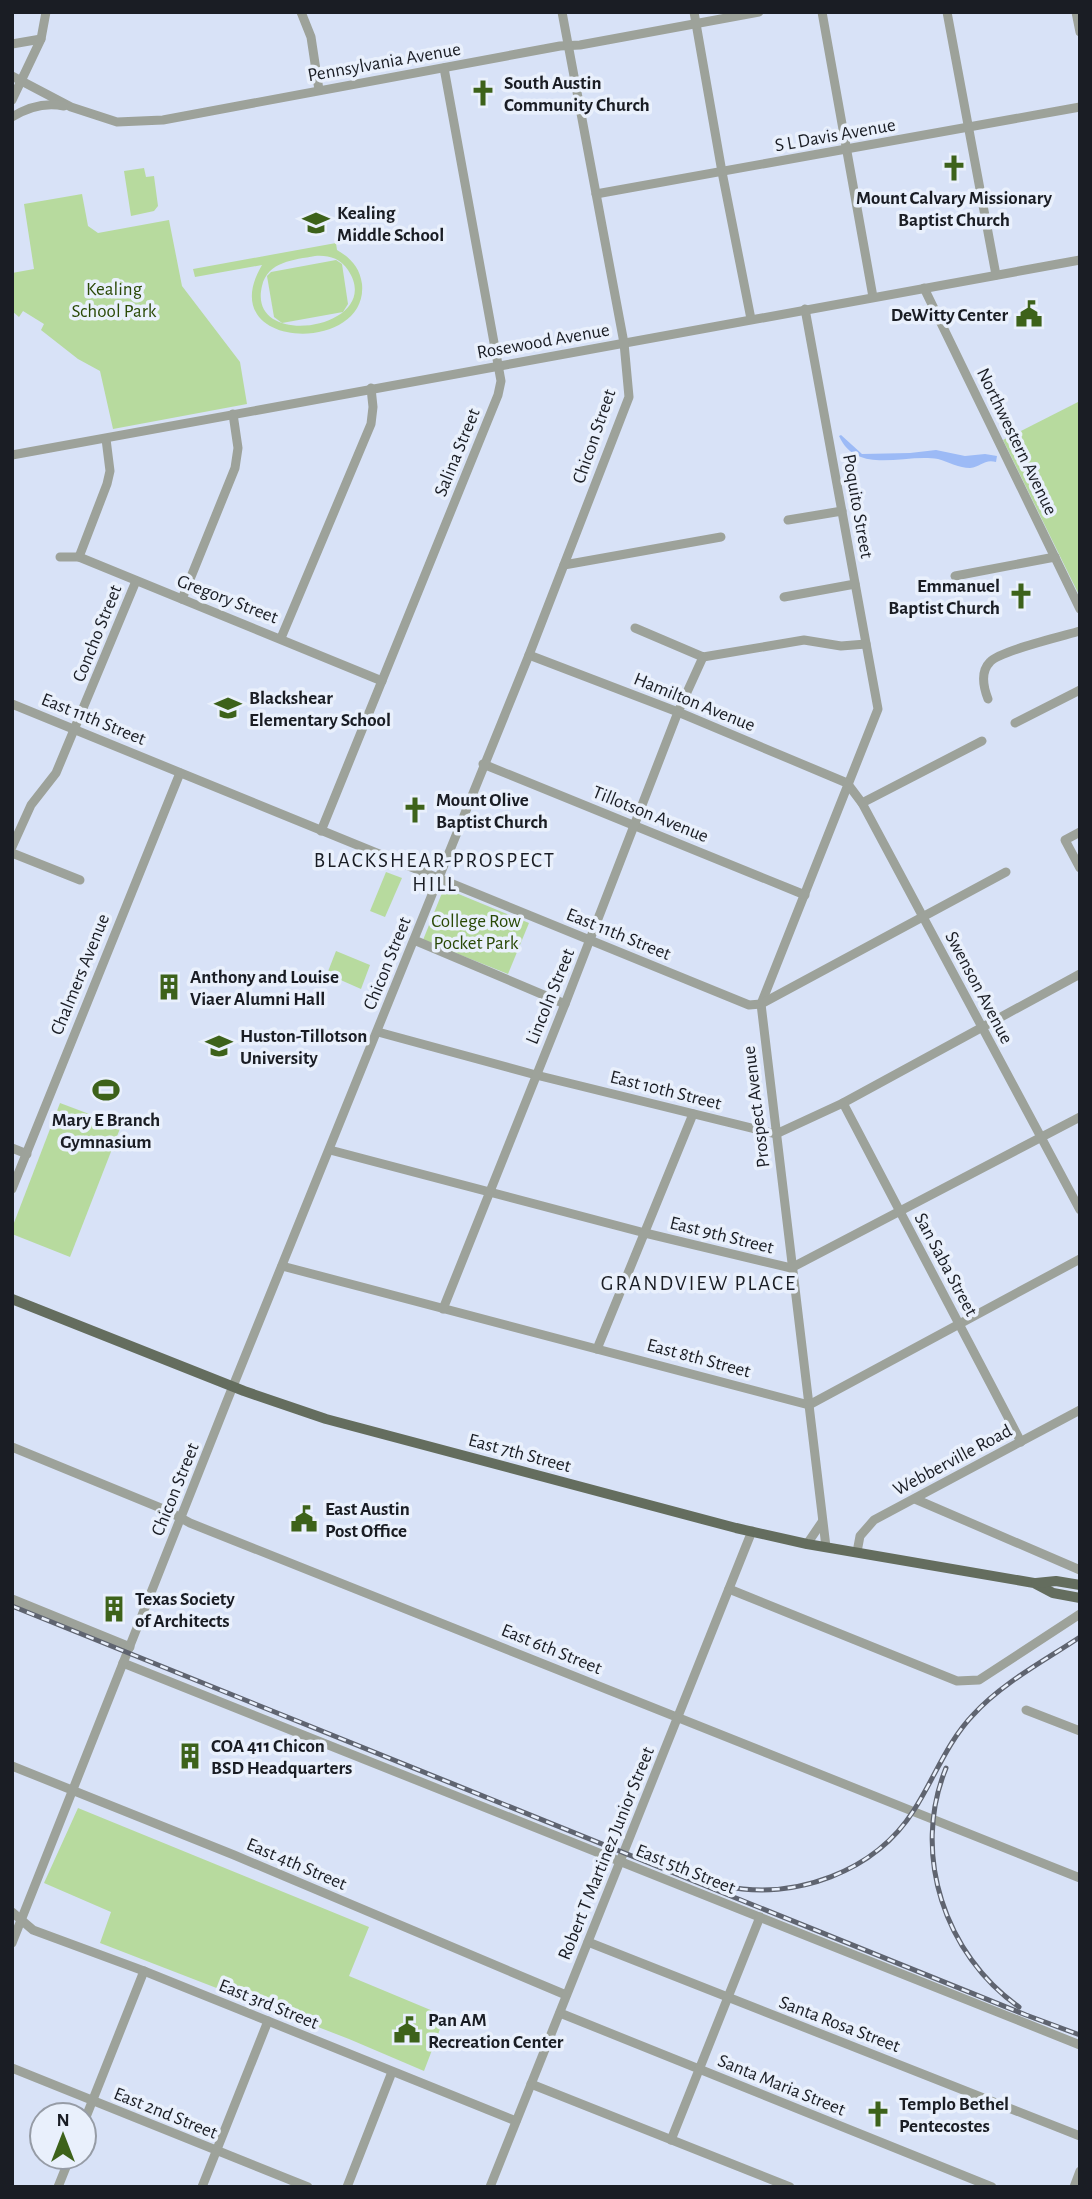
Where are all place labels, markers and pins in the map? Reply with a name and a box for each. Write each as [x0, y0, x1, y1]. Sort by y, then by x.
place label: South Austin Community Church [504, 74, 650, 115]
church icon: South Austin Community Church [468, 78, 498, 108]
church icon: Mount Calvary Missionary Baptist Church [939, 153, 969, 183]
place label: Mount Calvary Missionary Baptist Church [856, 189, 1052, 230]
place label: Kealing Middle School [337, 204, 444, 245]
school or university icon: Kealing Middle School [301, 208, 331, 238]
public building icon: DeWitty Center [1014, 299, 1044, 329]
place label: DeWitty Center [891, 306, 1008, 325]
place label: Emmanuel Baptist Church [888, 577, 1000, 618]
church icon: Emmanuel Baptist Church [1006, 581, 1036, 611]
place label: Blackshear Elementary School [249, 689, 391, 730]
school or university icon: Blackshear Elementary School [213, 693, 243, 723]
place label: Mount Olive Baptist Church [436, 791, 548, 832]
church icon: Mount Olive Baptist Church [400, 795, 430, 825]
place label: Anthony and Louise Viaer Alumni Hall [190, 968, 339, 1009]
building icon: Anthony and Louise Viaer Alumni Hall [154, 972, 184, 1002]
place label: Huston-Tillotson University [240, 1027, 367, 1068]
school or university icon: Huston-Tillotson University [204, 1031, 234, 1061]
sports icon: Mary E Branch Gymnasium [91, 1075, 121, 1105]
place label: Mary E Branch Gymnasium [52, 1111, 160, 1152]
place label: East Austin Post Office [325, 1500, 410, 1541]
public building icon: East Austin Post Office [289, 1504, 319, 1534]
place label: Texas Society of Architects [135, 1590, 235, 1631]
building icon: Texas Society of Architects [99, 1594, 129, 1624]
place label: COA 411 Chicon BSD Headquarters [211, 1737, 352, 1778]
building icon: COA 411 Chicon BSD Headquarters [175, 1741, 205, 1771]
place label: Pan AM Recreation Center [428, 2011, 564, 2052]
public building icon: Pan AM Recreation Center [392, 2015, 422, 2045]
place label: Templo Bethel Pentecostes [899, 2095, 1009, 2136]
church icon: Templo Bethel Pentecostes [863, 2099, 893, 2129]

